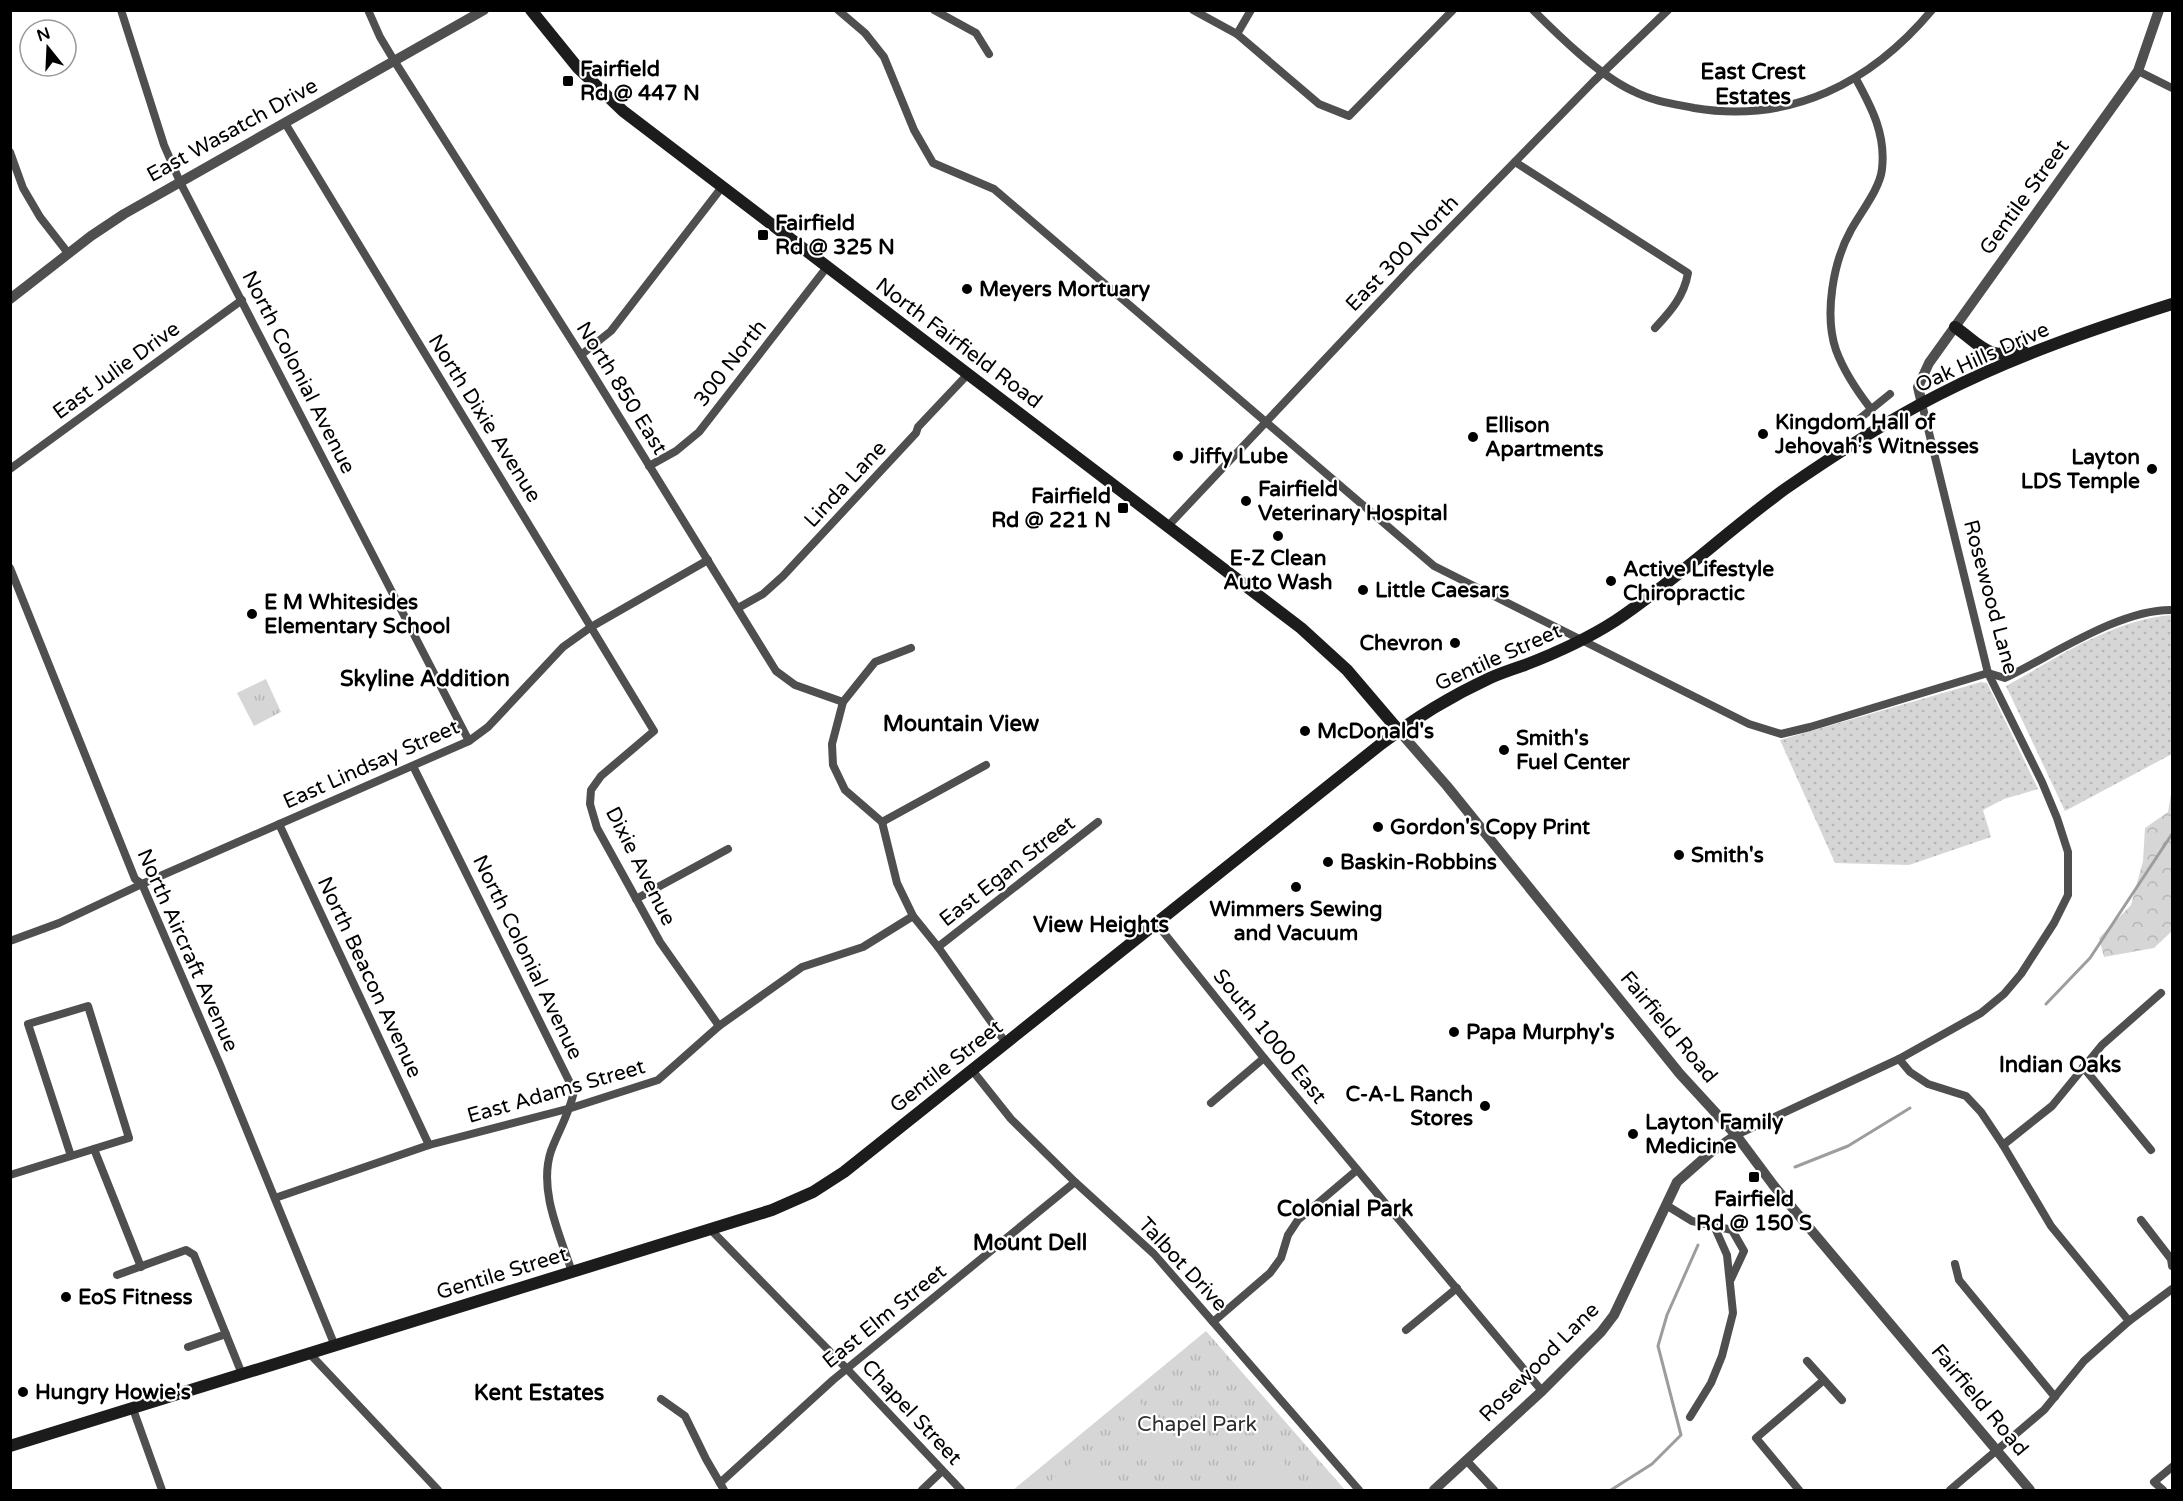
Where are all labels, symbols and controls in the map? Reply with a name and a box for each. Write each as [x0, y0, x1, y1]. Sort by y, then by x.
north arrow [18, 18, 78, 78]
text: N [34, 23, 53, 46]
place label: Fairfield Rd @ 447 N [580, 57, 700, 106]
district label: East Crest Estates [1700, 59, 1806, 110]
street label: East Wasatch Drive [142, 73, 322, 188]
marker: Fairfield Rd @ 447 N [561, 74, 575, 88]
street label: Gentile Street [1974, 135, 2075, 260]
street label: East 300 North [1341, 190, 1464, 317]
place label: Fairfield Rd @ 325 N [775, 211, 895, 260]
marker: Fairfield Rd @ 325 N [756, 228, 770, 242]
street label: North Colonial Avenue [236, 267, 361, 478]
street label: North Fairfield Road [871, 273, 1047, 414]
place label: Meyers Mortuary [979, 277, 1151, 302]
marker: Meyers Mortuary [960, 282, 974, 296]
street label: 300 North [689, 315, 772, 412]
street label: East Julie Drive [48, 316, 185, 425]
street label: North 850 East [571, 317, 672, 459]
street label: Oak Hills Drive [1911, 317, 2053, 398]
street label: North Dixie Avenue [423, 330, 547, 507]
place label: Kingdom Hall of Jehovah's Witnesses [1774, 410, 1979, 459]
place label: Ellison Apartments [1485, 413, 1603, 462]
marker: Kingdom Hall of Jehovah's Witnesses [1756, 427, 1770, 441]
marker: Ellison Apartments [1466, 430, 1480, 444]
street label: Linda Lane [799, 436, 892, 533]
place label: Jiffy Lube [1189, 444, 1288, 469]
place label: Layton LDS Temple [2021, 445, 2140, 494]
marker: Jiffy Lube [1171, 449, 1185, 463]
marker: Layton LDS Temple [2145, 462, 2159, 476]
place label: Fairfield Veterinary Hospital [1258, 477, 1448, 526]
place label: Fairfield Rd @ 221 N [991, 484, 1111, 533]
marker: Fairfield Veterinary Hospital [1239, 494, 1253, 508]
marker: Fairfield Rd @ 221 N [1116, 501, 1130, 515]
street label: Rosewood Lane [1958, 517, 2023, 677]
marker: E-Z Clean Auto Wash [1271, 529, 1285, 543]
place label: E-Z Clean Auto Wash [1223, 546, 1333, 595]
place label: Active Lifestyle Chiropractic [1623, 557, 1774, 606]
marker: Active Lifestyle Chiropractic [1604, 574, 1618, 588]
place label: Little Caesars [1375, 578, 1509, 603]
marker: Little Caesars [1356, 583, 1370, 597]
place label: E M Whitesides Elementary School [264, 590, 451, 639]
marker: E M Whitesides Elementary School [245, 607, 259, 621]
street label: Gentile Street [1431, 618, 1565, 697]
place label: Chevron [1359, 631, 1443, 656]
marker: Chevron [1448, 636, 1462, 650]
district label: Skyline Addition [340, 666, 510, 692]
district label: Mountain View [883, 711, 1040, 737]
street label: East Lindsay Street [279, 714, 463, 815]
place label: McDonald's [1317, 719, 1434, 744]
marker: McDonald's [1298, 724, 1312, 738]
place label: Smith's Fuel Center [1516, 726, 1631, 775]
marker: Smith's Fuel Center [1497, 743, 1511, 757]
street label: Dixie Avenue [600, 803, 681, 930]
street label: East Egan Street [935, 811, 1080, 932]
place label: Gordon's Copy Print [1390, 815, 1590, 840]
marker: Gordon's Copy Print [1371, 820, 1385, 834]
place label: Smith's [1691, 843, 1764, 868]
street label: North Aircraft Avenue [132, 845, 244, 1056]
marker: Smith's [1672, 848, 1686, 862]
place label: Baskin-Robbins [1340, 850, 1497, 875]
street label: North Colonial Avenue [467, 851, 588, 1064]
marker: Baskin-Robbins [1321, 855, 1335, 869]
street label: North Beacon Avenue [312, 873, 427, 1082]
marker: Wimmers Sewing and Vacuum [1289, 880, 1303, 894]
place label: Wimmers Sewing and Vacuum [1210, 897, 1382, 946]
district label: View Heights [1033, 912, 1170, 938]
street label: South 1000 East [1208, 964, 1332, 1109]
street label: Fairfield Road [1615, 966, 1723, 1088]
street label: Gentile Street [885, 1015, 1008, 1118]
place label: Papa Murphy's [1466, 1020, 1615, 1045]
marker: Papa Murphy's [1447, 1025, 1461, 1039]
district label: Indian Oaks [1999, 1052, 2122, 1078]
street label: East Adams Street [464, 1054, 648, 1129]
place label: C-A-L Ranch Stores [1346, 1082, 1473, 1131]
marker: C-A-L Ranch Stores [1478, 1099, 1492, 1113]
place label: Layton Family Medicine [1645, 1110, 1784, 1159]
marker: Layton Family Medicine [1626, 1127, 1640, 1141]
marker: Fairfield Rd @ 150 S [1747, 1170, 1761, 1184]
place label: Fairfield Rd @ 150 S [1696, 1187, 1812, 1236]
district label: Colonial Park [1277, 1196, 1413, 1222]
street label: Talbot Drive [1133, 1212, 1233, 1317]
district label: Mount Dell [973, 1230, 1087, 1256]
street label: Gentile Street [433, 1242, 571, 1305]
street label: East Elm Street [817, 1259, 951, 1374]
place label: EoS Fitness [78, 1285, 193, 1310]
marker: EoS Fitness [59, 1290, 73, 1304]
street label: Rosewood Lane [1474, 1297, 1604, 1427]
street label: Fairfield Road [1926, 1339, 2034, 1461]
street label: Chapel Street [856, 1354, 967, 1470]
place label: Hungry Howie's [35, 1380, 191, 1405]
district label: Kent Estates [474, 1380, 605, 1406]
marker: Hungry Howie's [16, 1385, 30, 1399]
park label: Chapel Park [1137, 1412, 1257, 1437]

